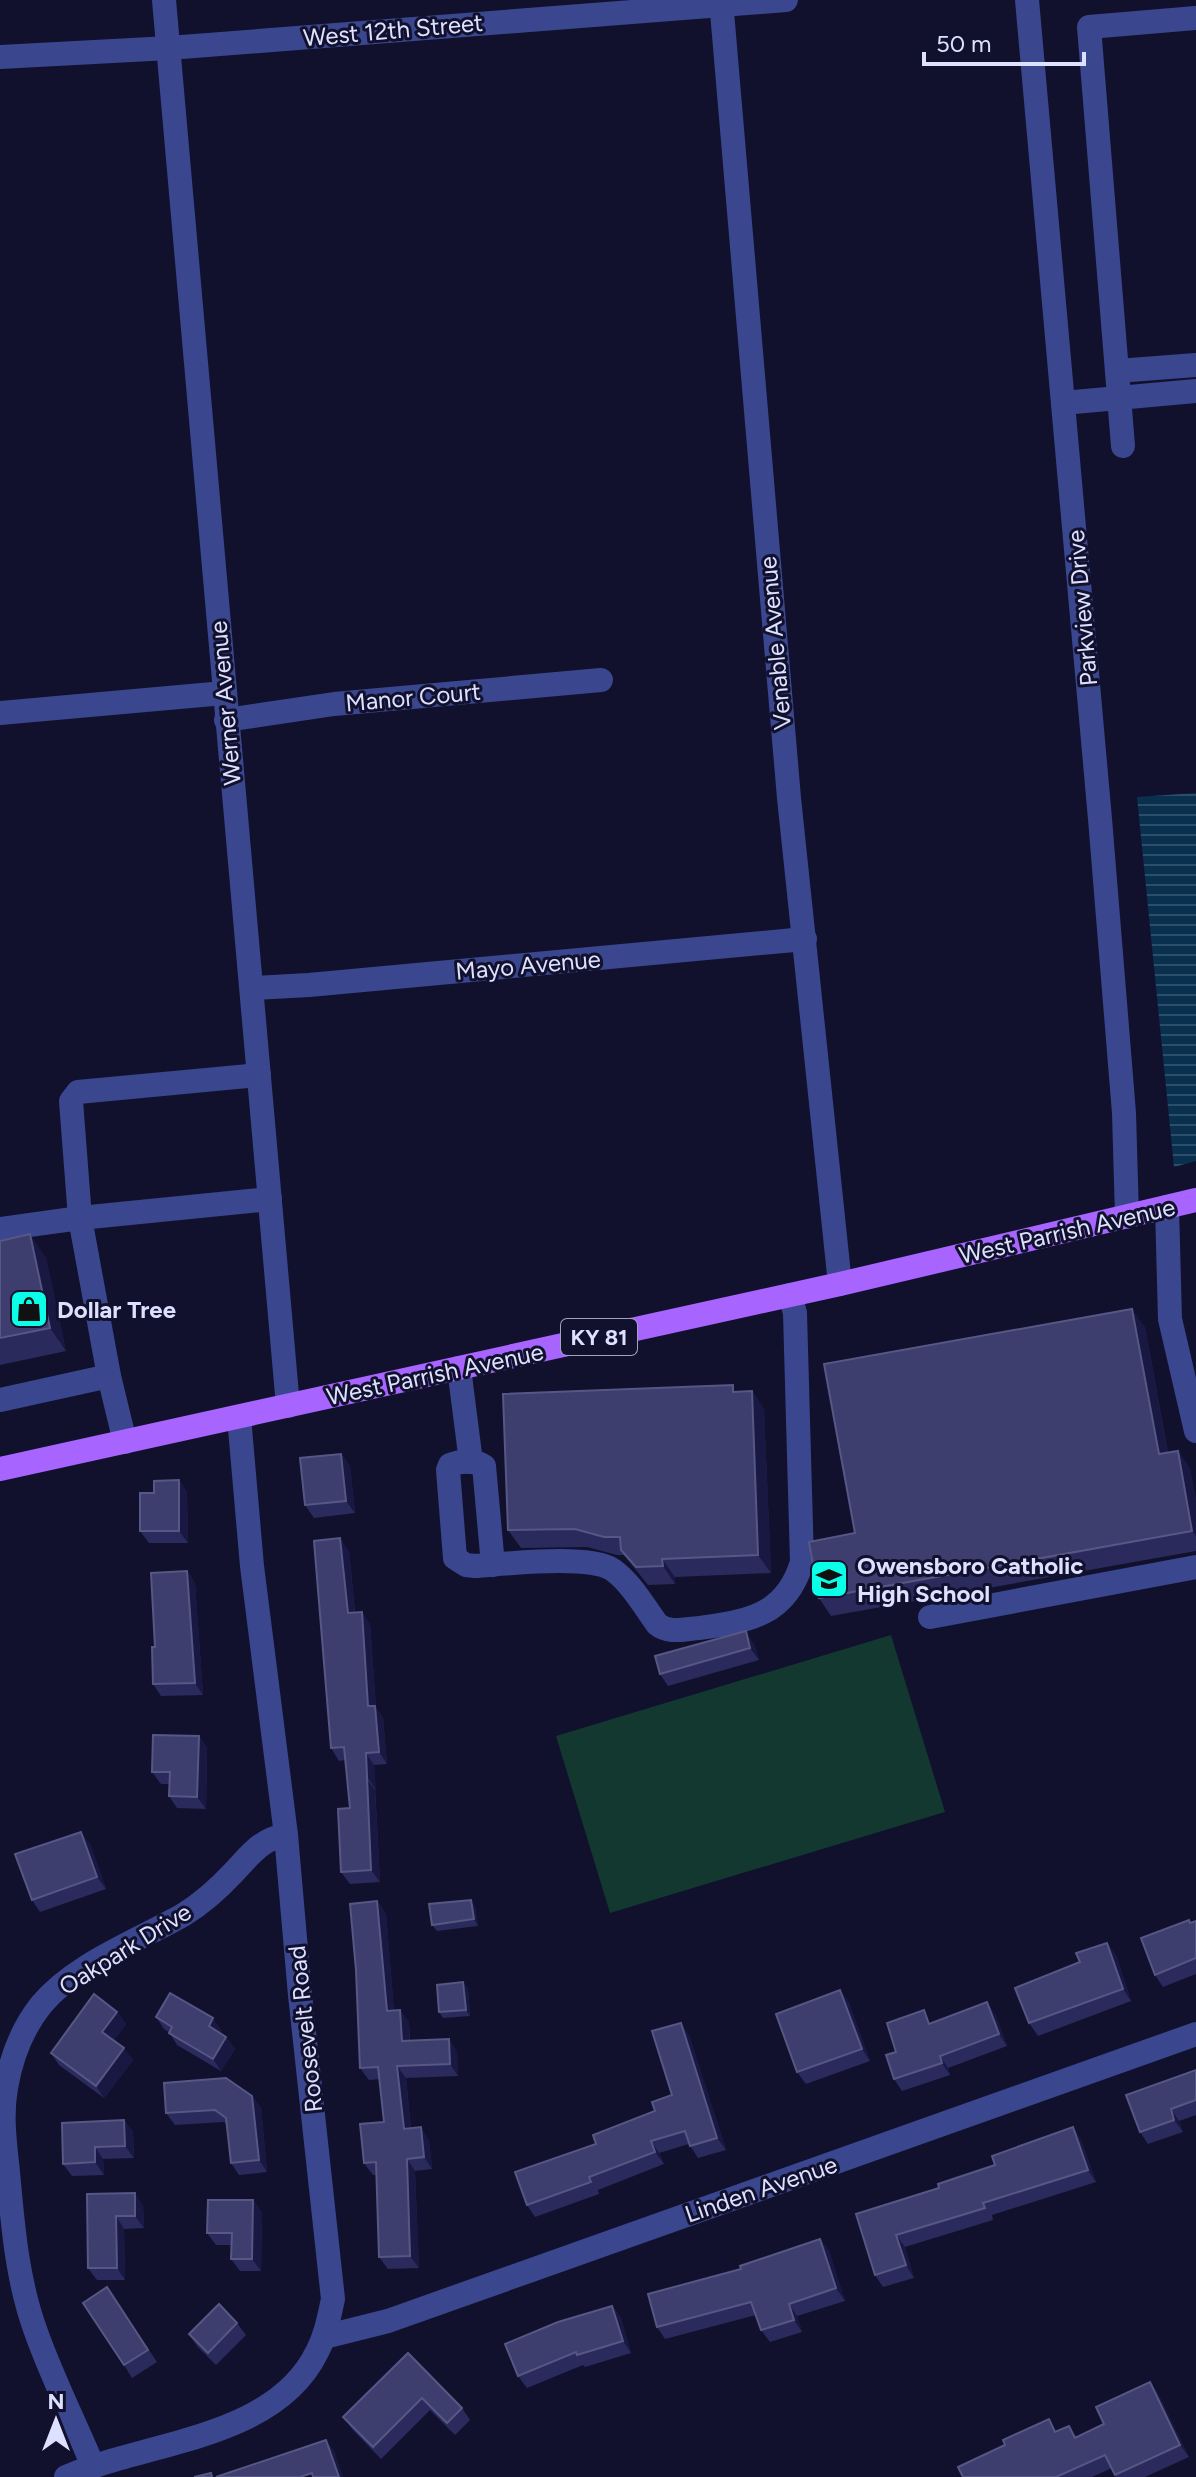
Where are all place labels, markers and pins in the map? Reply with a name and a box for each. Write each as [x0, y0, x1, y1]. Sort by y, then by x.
shop icon: Dollar Tree [8, 1288, 50, 1330]
place label: Dollar Tree [57, 1295, 176, 1324]
place label: Owensboro Catholic High School [857, 1551, 1083, 1608]
school or university icon: Owensboro Catholic High School [808, 1558, 850, 1600]

